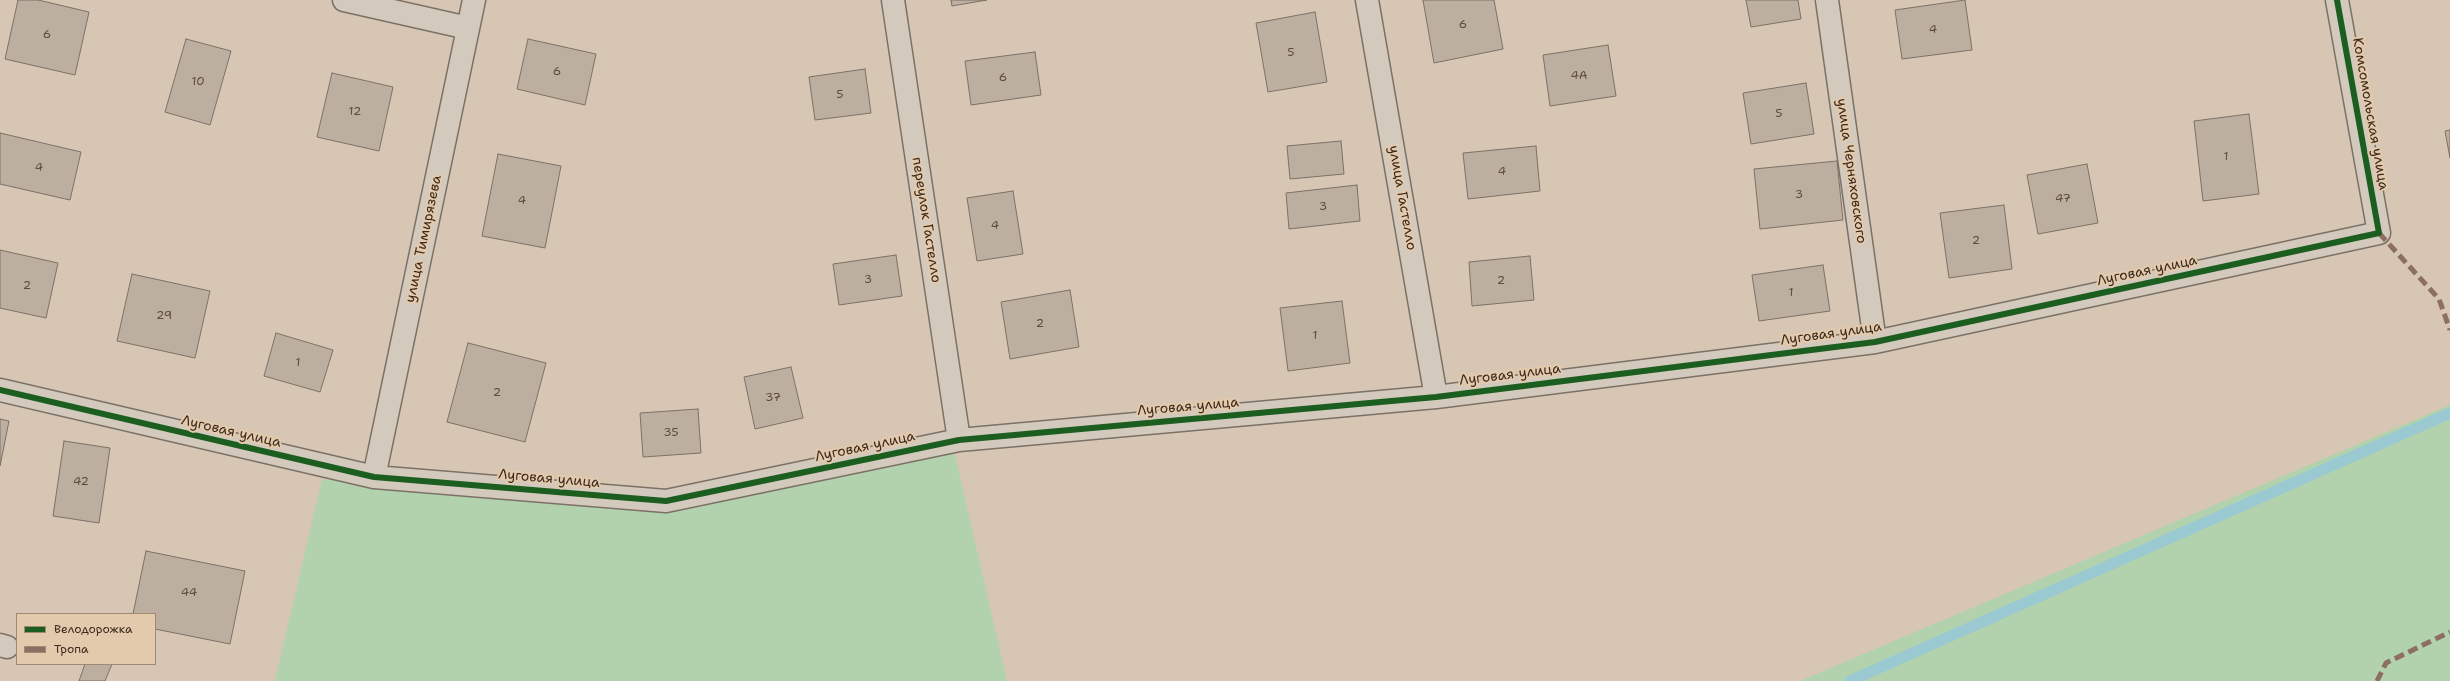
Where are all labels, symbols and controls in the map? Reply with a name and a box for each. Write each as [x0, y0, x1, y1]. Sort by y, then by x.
house number: 6 [1459, 18, 1467, 32]
house number: 4 [1929, 23, 1937, 37]
house number: 6 [43, 28, 51, 42]
street label: Комсомольская улица [2348, 37, 2392, 191]
house number: 5 [1287, 46, 1295, 60]
house number: 6 [553, 65, 561, 79]
house number: 4А [1570, 69, 1588, 83]
house number: 6 [999, 71, 1007, 85]
house number: 10 [191, 75, 205, 89]
house number: 5 [836, 88, 844, 102]
street label: улица Черняховского [1832, 97, 1870, 245]
house number: 12 [349, 105, 361, 119]
house number: 5 [1775, 107, 1783, 121]
street label: улица Гастелло [1385, 144, 1419, 252]
house number: 1 [2223, 150, 2229, 164]
street label: переулок Гастелло [908, 156, 944, 284]
house number: 4 [35, 161, 43, 175]
house number: 4 [1498, 165, 1506, 179]
street label: улица Тимирязева [402, 174, 446, 304]
house number: 3 [1795, 188, 1803, 202]
house number: 47 [2055, 192, 2071, 206]
house number: 4 [518, 194, 526, 208]
house number: 3 [1319, 200, 1327, 214]
house number: 4 [991, 219, 999, 233]
house number: 2 [1972, 234, 1980, 248]
street label: Луговая улица [2095, 252, 2199, 290]
house number: 3 [864, 273, 872, 287]
house number: 2 [1497, 274, 1505, 288]
house number: 2 [23, 279, 31, 293]
house number: 1 [1788, 286, 1794, 300]
house number: 29 [156, 309, 172, 323]
house number: 2 [1036, 317, 1044, 331]
street label: Луговая улица [1779, 319, 1883, 349]
house number: 1 [1312, 329, 1318, 343]
house number: 1 [295, 356, 301, 370]
street label: Луговая улица [1458, 360, 1562, 390]
house number: 2 [493, 386, 501, 400]
house number: 37 [765, 391, 781, 405]
street label: Луговая улица [1136, 394, 1240, 420]
street label: Луговая улица [179, 412, 283, 452]
house number: 35 [663, 426, 679, 440]
street label: Луговая улица [813, 428, 917, 466]
street label: Луговая улица [497, 466, 601, 492]
house number: 42 [73, 475, 89, 489]
house number: 44 [181, 586, 197, 600]
legend [16, 613, 156, 665]
text: Велодорожка [54, 621, 132, 637]
text: Тропа [54, 641, 88, 657]

